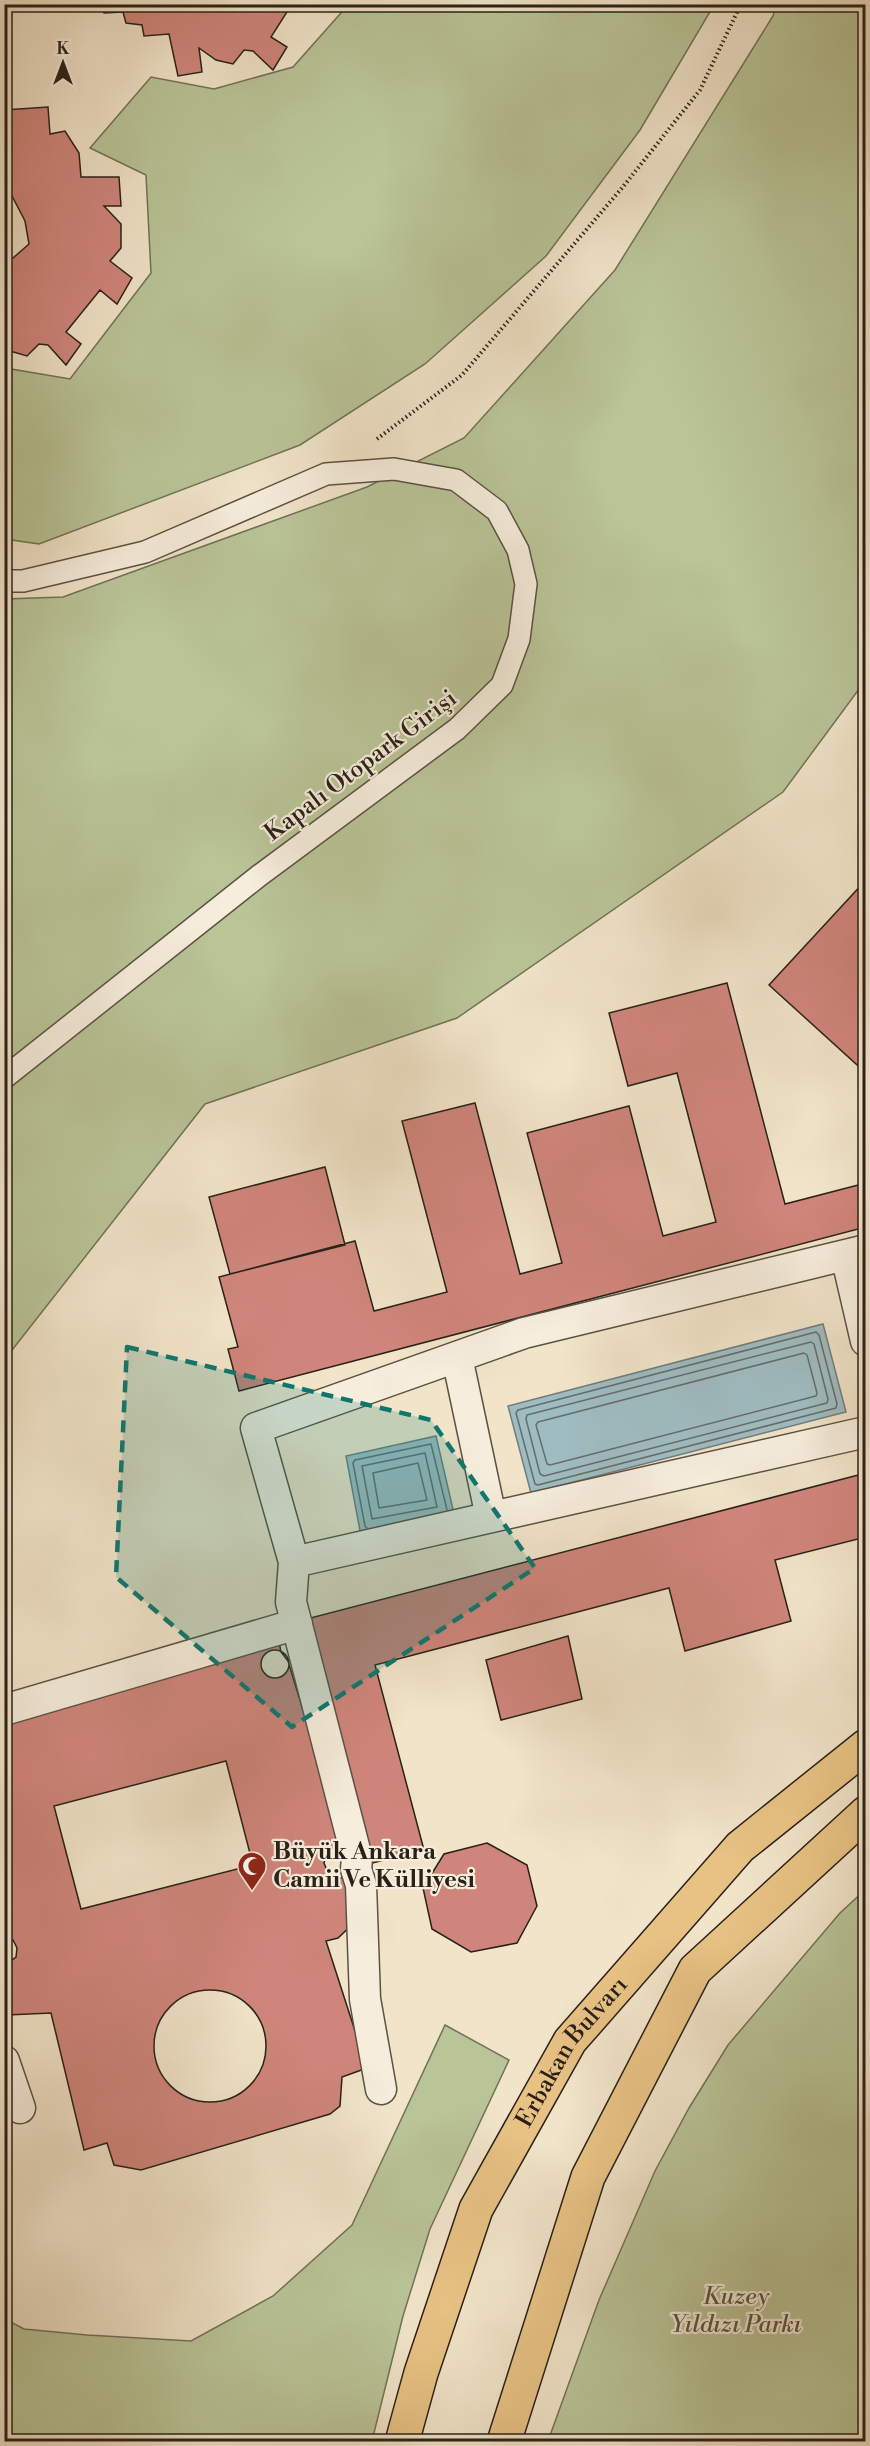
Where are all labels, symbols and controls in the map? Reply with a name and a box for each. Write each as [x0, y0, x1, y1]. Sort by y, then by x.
north arrow [33, 33, 93, 93]
text: K [57, 39, 71, 59]
street label: Kapalı Otopark Girişi [259, 684, 463, 848]
place label: Büyük Ankara Camii Ve Külliyesi [273, 1837, 475, 1895]
mosque icon: Büyük Ankara Camii Ve Külliyesi [236, 1850, 268, 1892]
street label: Erbakan Bulvarı [510, 1970, 635, 2133]
park label: Kuzey Yıldızı Parkı [671, 2282, 802, 2340]

